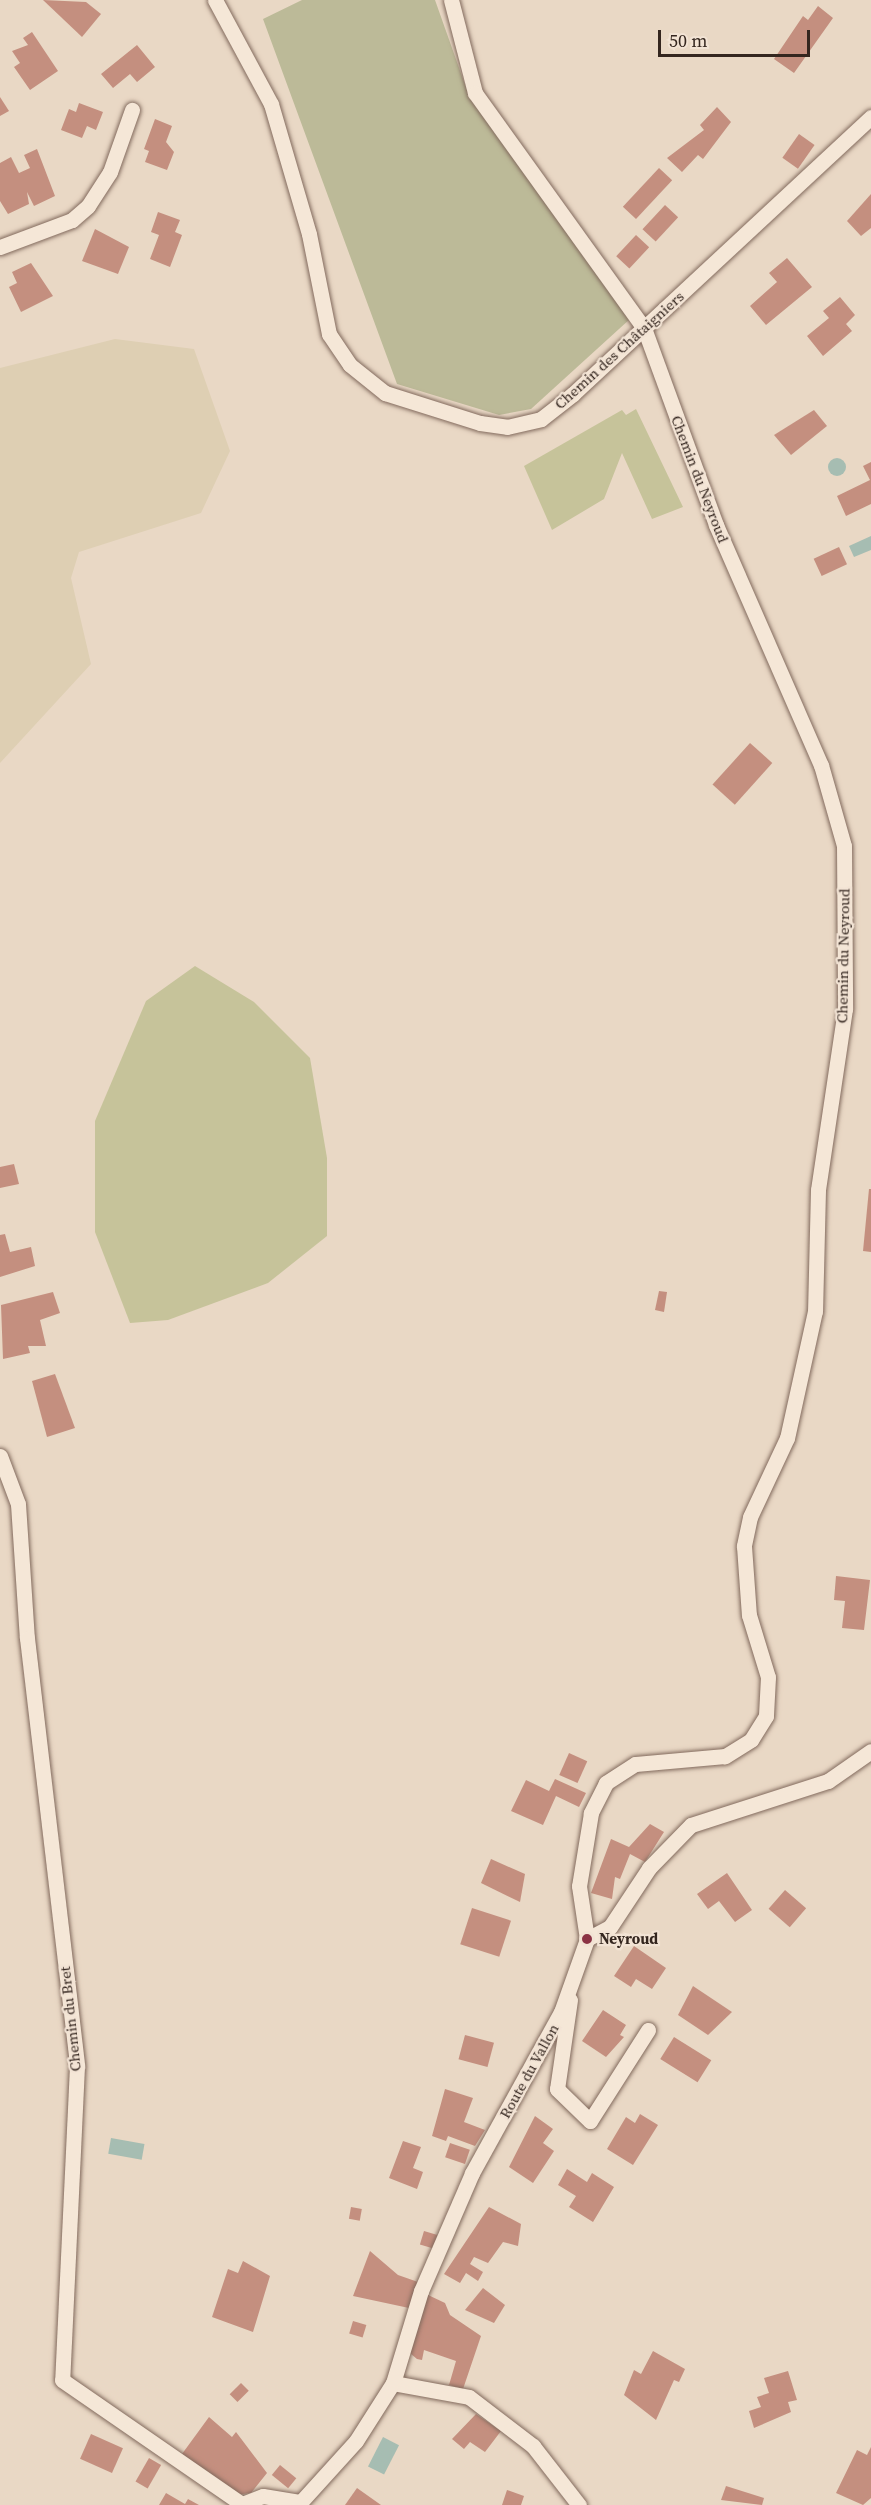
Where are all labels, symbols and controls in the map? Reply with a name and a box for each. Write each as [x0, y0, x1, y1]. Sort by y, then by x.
scale bar [661, 18, 812, 56]
text: 50 m [669, 28, 707, 53]
street label: Chemin des Châtaigniers [551, 287, 687, 413]
street label: Chemin du Neyroud [667, 413, 733, 545]
street label: Chemin du Neyroud [833, 889, 853, 1023]
place label: Neyroud [599, 1930, 658, 1948]
marker: Neyroud [580, 1932, 594, 1946]
street label: Chemin du Bret [56, 1966, 84, 2072]
street label: Route du Vallon [495, 2020, 563, 2122]

